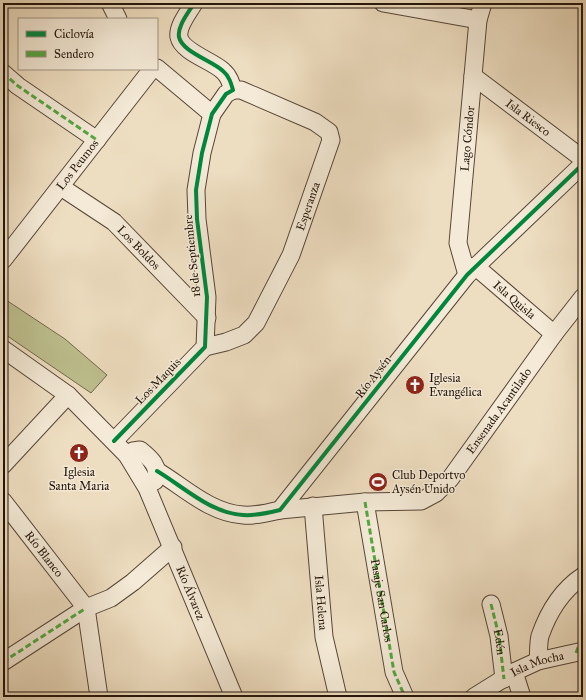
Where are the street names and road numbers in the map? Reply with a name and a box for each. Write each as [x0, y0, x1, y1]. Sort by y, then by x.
street label: Isla Riesco [503, 96, 553, 139]
street label: Lago Cóndor [457, 105, 477, 172]
street label: Los Peumos [53, 136, 102, 193]
street label: Esperanza [293, 179, 323, 232]
street label: 18 de Septiembre [181, 214, 203, 298]
street label: Los Boldos [114, 223, 163, 272]
street label: Isla Quisla [490, 278, 539, 323]
street label: Río Aysén [352, 353, 394, 401]
street label: Los Maquis [132, 355, 184, 408]
street label: Ensenada Acantilado [463, 365, 534, 457]
street label: Río Blanco [22, 528, 66, 580]
street label: Pasaje San Carlos [368, 558, 396, 643]
street label: Río Álvarez [173, 564, 208, 623]
street label: Isla Helena [312, 574, 330, 632]
street label: Edén [490, 627, 508, 656]
street label: Isla Mocha [508, 648, 566, 679]

